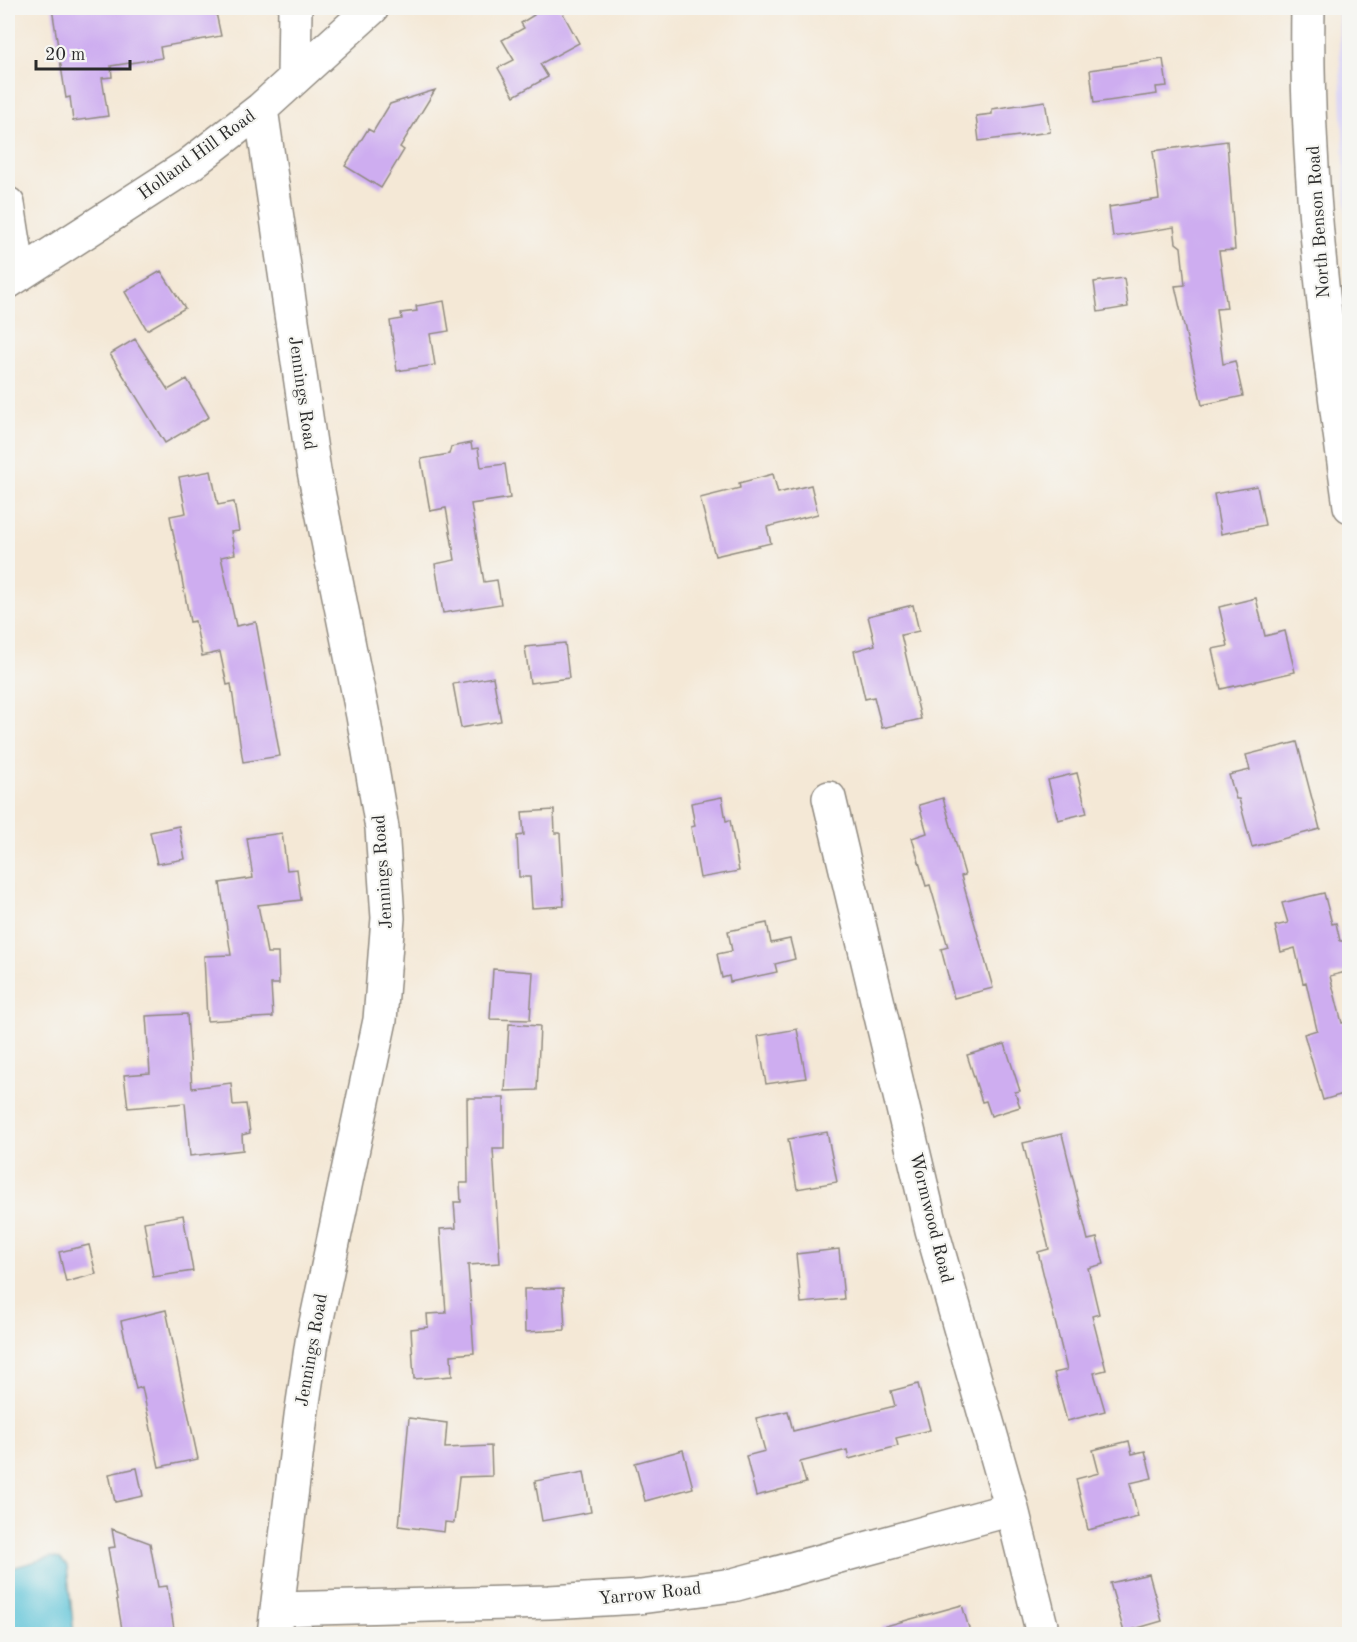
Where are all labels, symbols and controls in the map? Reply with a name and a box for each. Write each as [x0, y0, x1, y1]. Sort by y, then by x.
scale bar [36, 33, 130, 71]
text: 20 m [45, 46, 85, 64]
street label: Holland Hill Road [135, 107, 259, 203]
street label: North Benson Road [1305, 145, 1333, 299]
street label: Jennings Road [285, 335, 319, 451]
street label: Jennings Road [370, 814, 396, 930]
street label: Wormwood Road [906, 1151, 956, 1285]
street label: Jennings Road [293, 1292, 331, 1408]
street label: Yarrow Road [598, 1580, 702, 1608]

